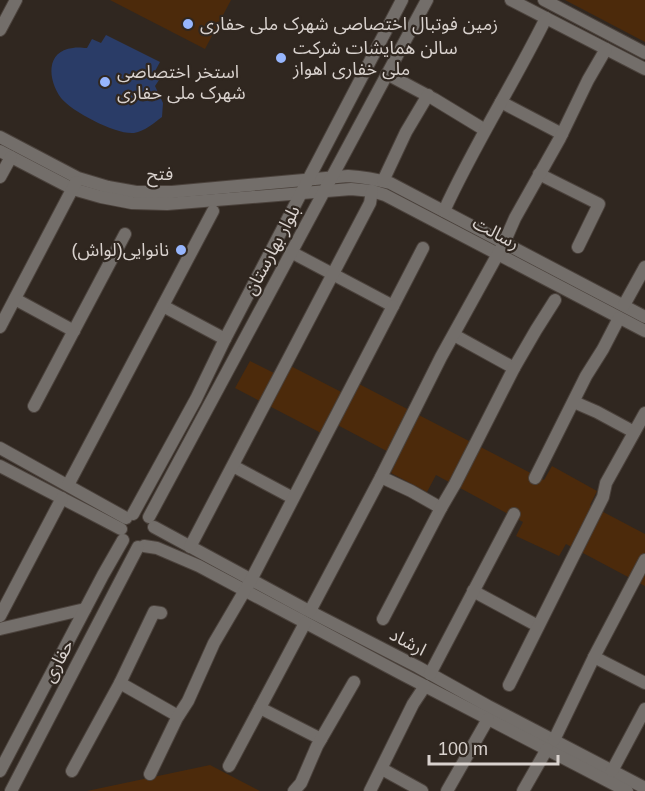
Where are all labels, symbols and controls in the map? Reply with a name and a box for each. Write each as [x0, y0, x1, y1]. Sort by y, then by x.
place label: زمین فوتبال اختصاصی شهرک ملی حفاری [200, 14, 498, 35]
marker: زمین فوتبال اختصاصی شهرک ملی حفاری [181, 17, 195, 31]
place label: سالن همایشات شرکت ملی خفاری اهواز [292, 38, 458, 80]
marker: سالن همایشات شرکت ملی خفاری اهواز [274, 51, 288, 65]
place label: استخر اختصاصی شهرک ملی حفاری [117, 62, 246, 104]
marker: استخر اختصاصی شهرک ملی حفاری [98, 75, 112, 89]
street label: فتح [147, 164, 173, 187]
street label: بلوار بهارستان [240, 202, 305, 299]
street label: رسالت [469, 212, 523, 254]
place label: نانوایى(لواش) [71, 240, 169, 261]
marker: نانوایى(لواش) [174, 243, 188, 257]
street label: ارشاد [386, 624, 430, 661]
street label: حفاری [39, 636, 78, 686]
scale bar [429, 728, 558, 766]
text: 100 m [438, 739, 488, 759]

